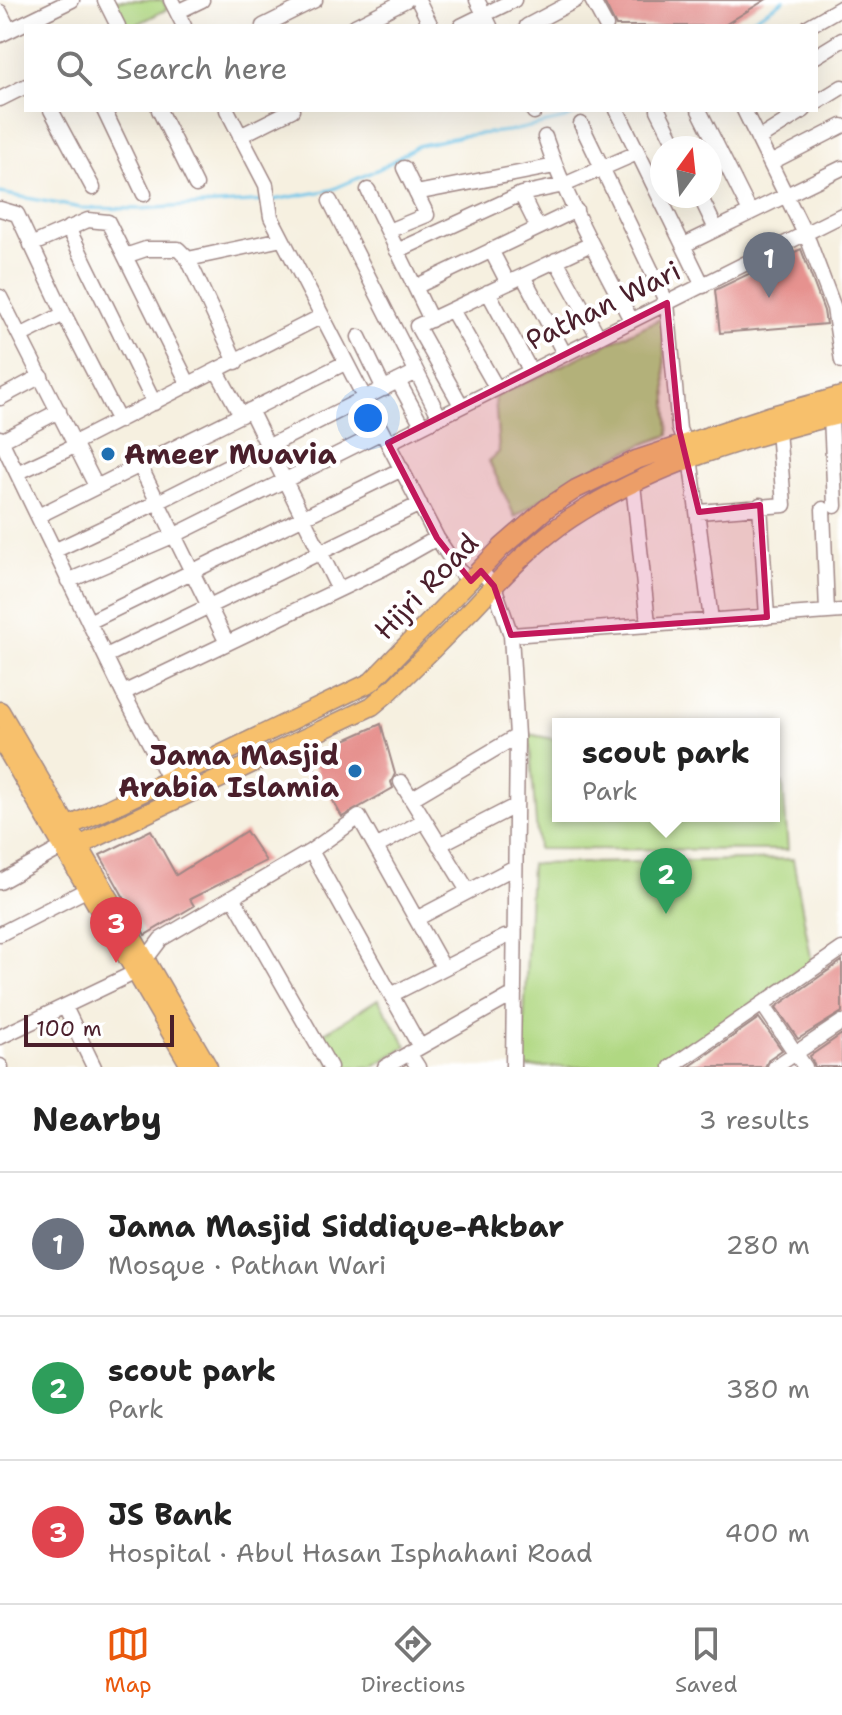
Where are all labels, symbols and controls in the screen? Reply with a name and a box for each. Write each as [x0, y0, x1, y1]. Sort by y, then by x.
search box [24, 24, 818, 112]
icon: search [52, 46, 96, 90]
text: Search here [116, 48, 287, 89]
north arrow [650, 136, 722, 208]
pin: 1 [743, 232, 795, 298]
street label: Pathan Wari [519, 251, 687, 359]
your location [348, 398, 388, 438]
place label: Ameer Muavia [124, 435, 337, 473]
marker: Ameer Muavia [99, 445, 117, 463]
street label: Hijri Road [365, 524, 487, 648]
popup [552, 718, 780, 822]
text: scout park [582, 732, 750, 773]
place label: Jama Masjid Arabia Islamia [118, 736, 339, 806]
marker: Jama Masjid Arabia Islamia [346, 762, 364, 780]
text: Park [582, 773, 638, 808]
pin: 2 [640, 848, 692, 914]
pin: 3 [90, 897, 142, 963]
scale bar [24, 1011, 174, 1047]
text: 100 m [36, 1014, 102, 1043]
text: Nearby [32, 1096, 162, 1142]
text: 3 results [698, 1102, 810, 1137]
text: Jama Masjid Siddique-Akbar [108, 1206, 564, 1247]
text: 1 [52, 1227, 64, 1262]
text: 280 m [725, 1227, 810, 1262]
text: Mosque · Pathan Wari [108, 1247, 386, 1282]
text: scout park [108, 1350, 276, 1391]
text: 2 [49, 1371, 67, 1406]
text: 380 m [725, 1371, 810, 1406]
text: Park [108, 1391, 164, 1426]
text: JS Bank [108, 1494, 233, 1535]
text: 3 [49, 1515, 67, 1550]
text: 400 m [725, 1515, 810, 1550]
text: Hospital · Abul Hasan Isphahani Road [108, 1535, 593, 1570]
tab: Map [105, 1622, 152, 1699]
tab: Directions [361, 1622, 466, 1699]
tab: Saved [675, 1622, 737, 1699]

